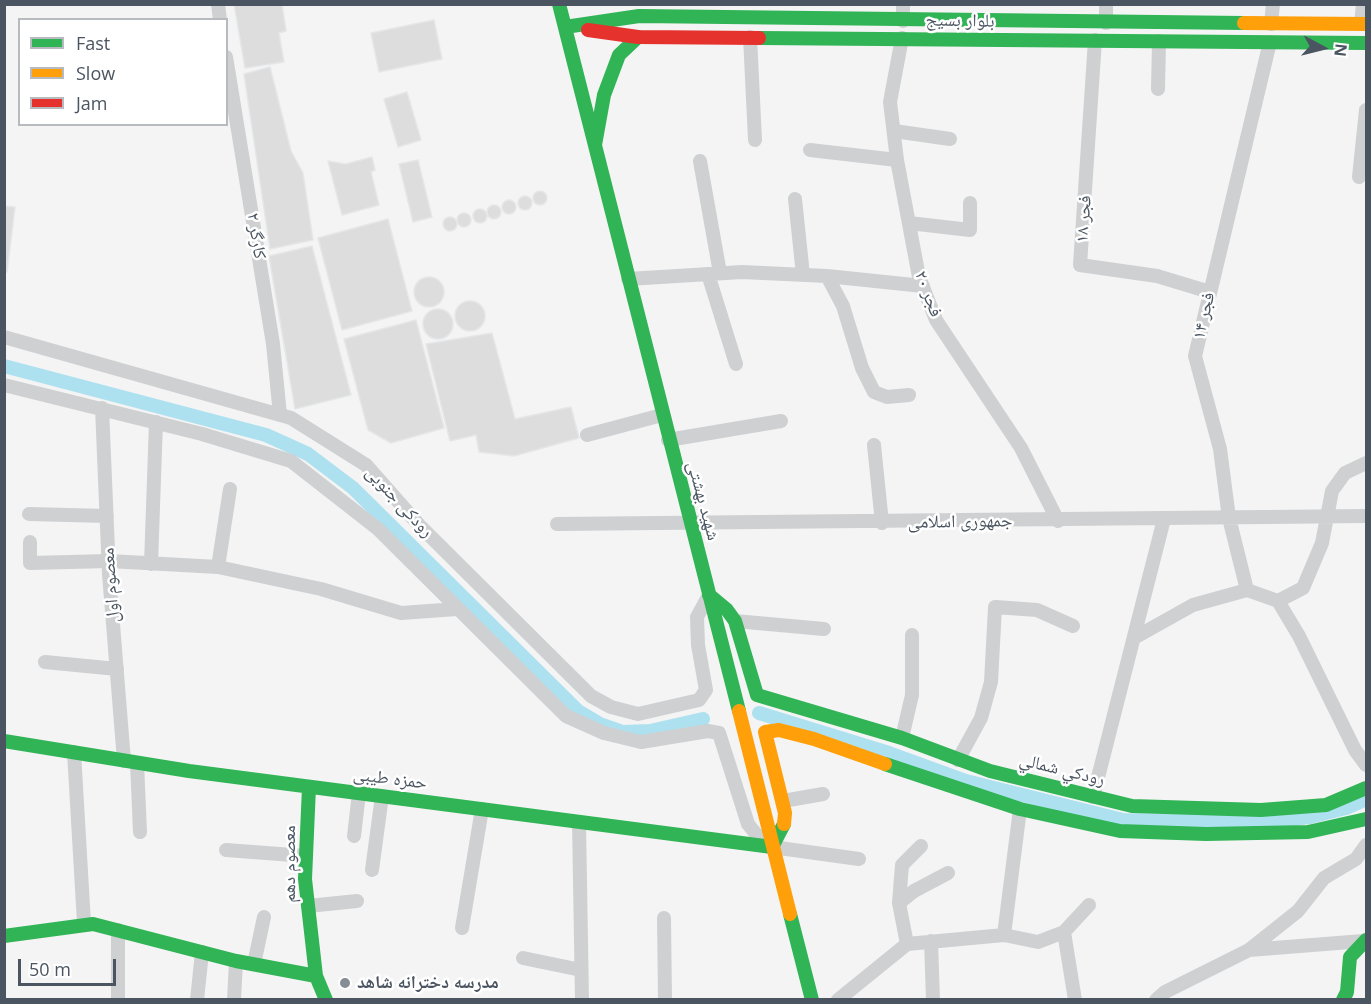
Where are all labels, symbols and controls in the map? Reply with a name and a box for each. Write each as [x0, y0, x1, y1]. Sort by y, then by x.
street label: بلوار بسیج [925, 10, 995, 32]
legend [18, 18, 228, 126]
north arrow [1293, 18, 1353, 78]
text: Fast [76, 31, 110, 55]
text: N [1329, 42, 1353, 58]
text: Slow [76, 61, 115, 85]
text: Jam [76, 91, 108, 115]
street label: فجر ۱۸ [1072, 194, 1096, 244]
street label: کارگر ۲ [242, 211, 270, 261]
street label: فجر ۲۰ [909, 268, 947, 320]
street label: فجر ۱۴ [1188, 290, 1220, 342]
street label: شهید بهشتی [682, 459, 724, 543]
street label: رودکی جنوبی [360, 462, 438, 542]
street label: جمهوری اسلامی [908, 510, 1012, 534]
street label: معصوم اول [98, 547, 124, 623]
street label: رودکي شمالي [1017, 749, 1107, 791]
street label: حمزه طیبی [352, 764, 428, 794]
street label: معصوم دهم [279, 825, 301, 903]
scale bar [21, 947, 118, 985]
text: 50 m [29, 957, 71, 981]
place label: مدرسه دخترانه شاهد [357, 972, 499, 994]
marker: مدرسه دخترانه شاهد [338, 976, 352, 990]

